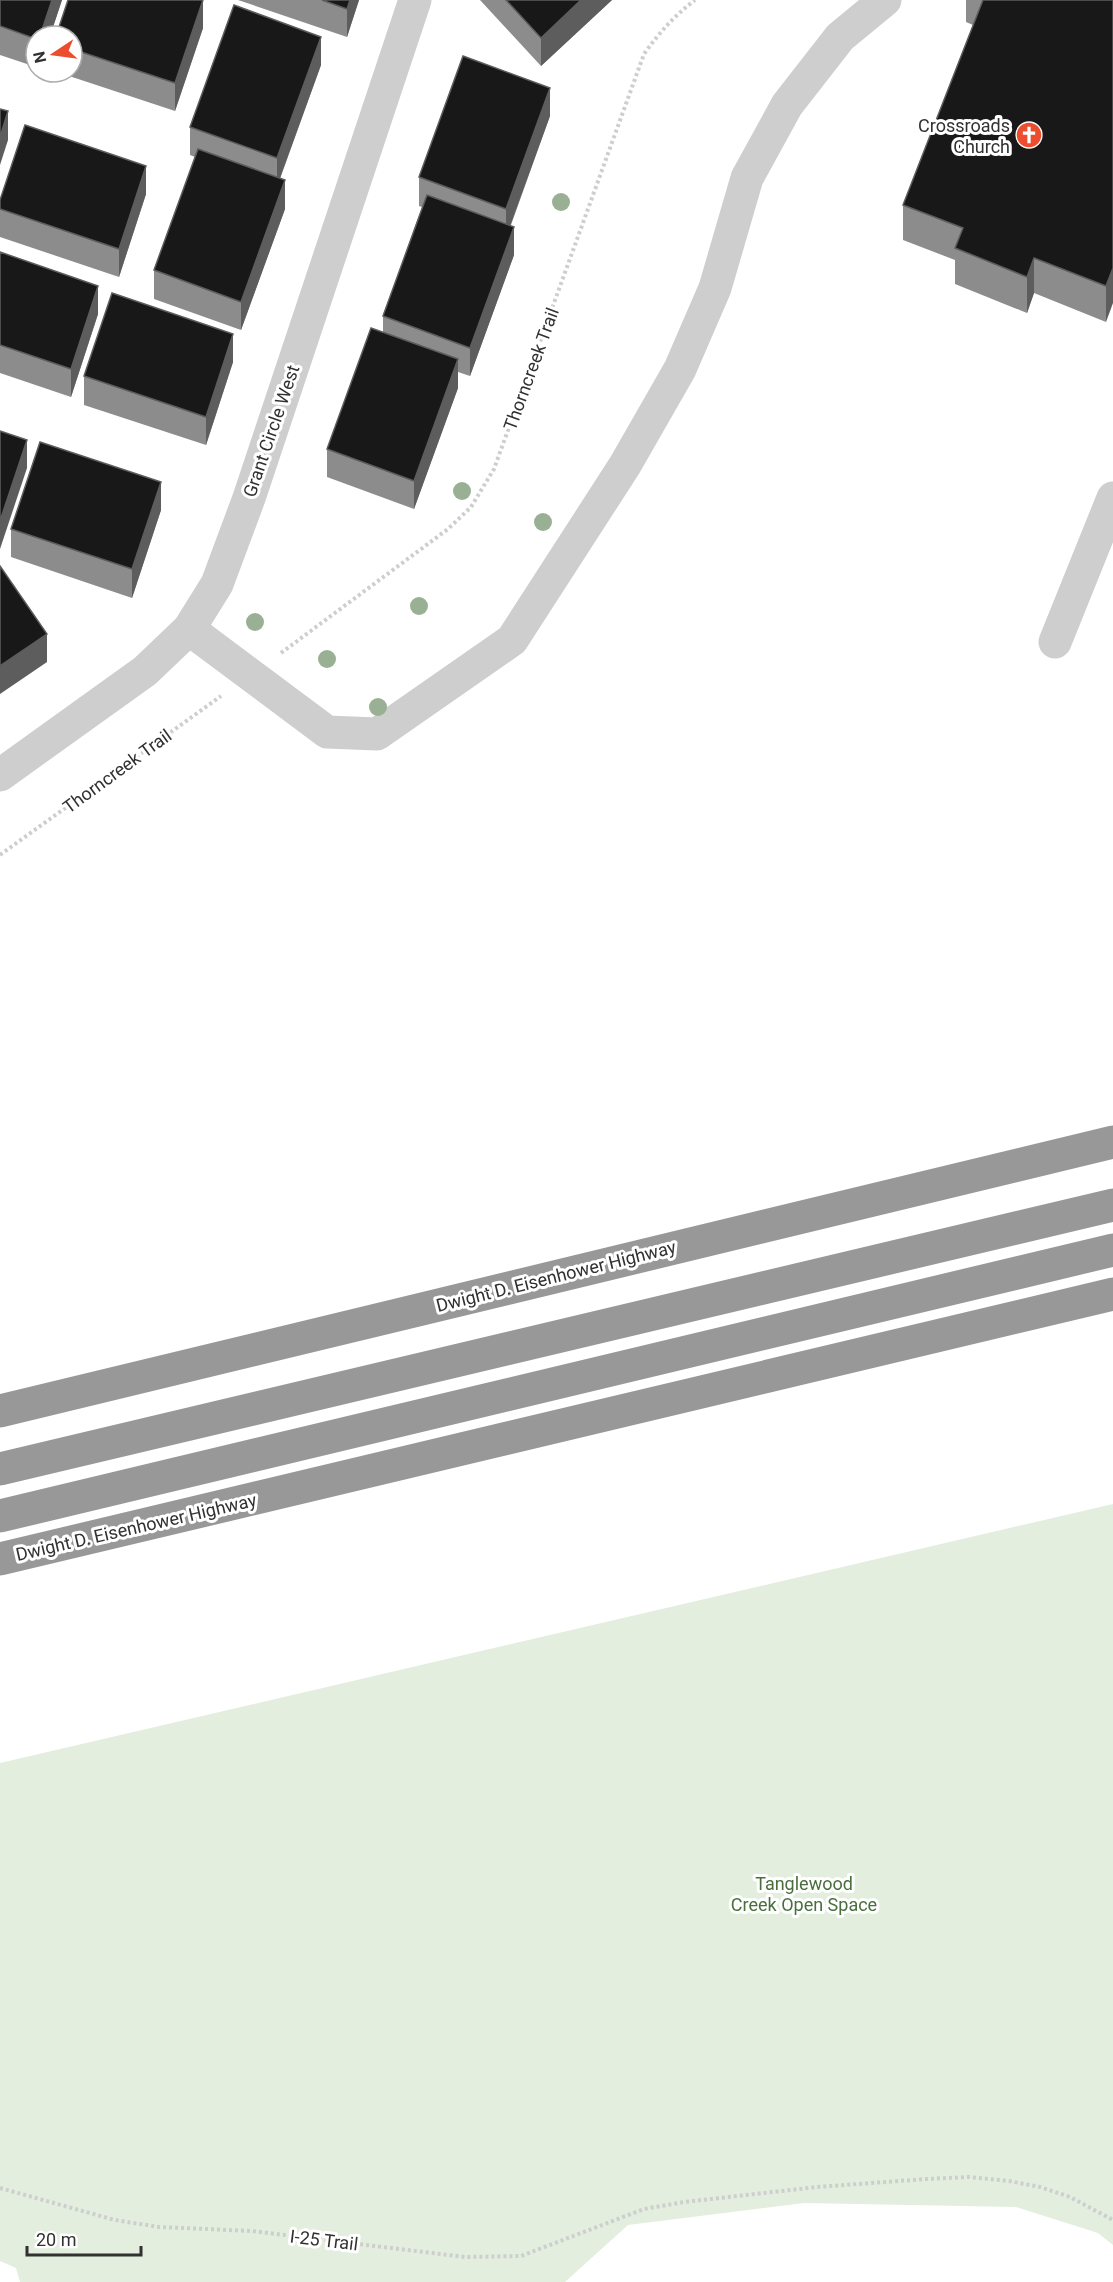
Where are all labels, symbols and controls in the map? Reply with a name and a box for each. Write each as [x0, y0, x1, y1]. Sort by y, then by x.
north arrow [24, 24, 84, 84]
text: N [29, 50, 50, 65]
place label: Crossroads Church [918, 115, 1010, 157]
church icon: Crossroads Church [1014, 120, 1044, 150]
street label: Thorncreek Trail [499, 305, 563, 433]
street label: Grant Circle West [239, 362, 303, 500]
street label: Thorncreek Trail [59, 725, 175, 817]
street label: Dwight D. Eisenhower Highway [434, 1236, 679, 1316]
street label: Dwight D. Eisenhower Highway [14, 1489, 259, 1565]
park label: Tanglewood Creek Open Space [731, 1873, 877, 1915]
scale bar [27, 2219, 141, 2257]
street label: I-25 Trail [289, 2225, 359, 2255]
text: 20 m [36, 2229, 76, 2250]

